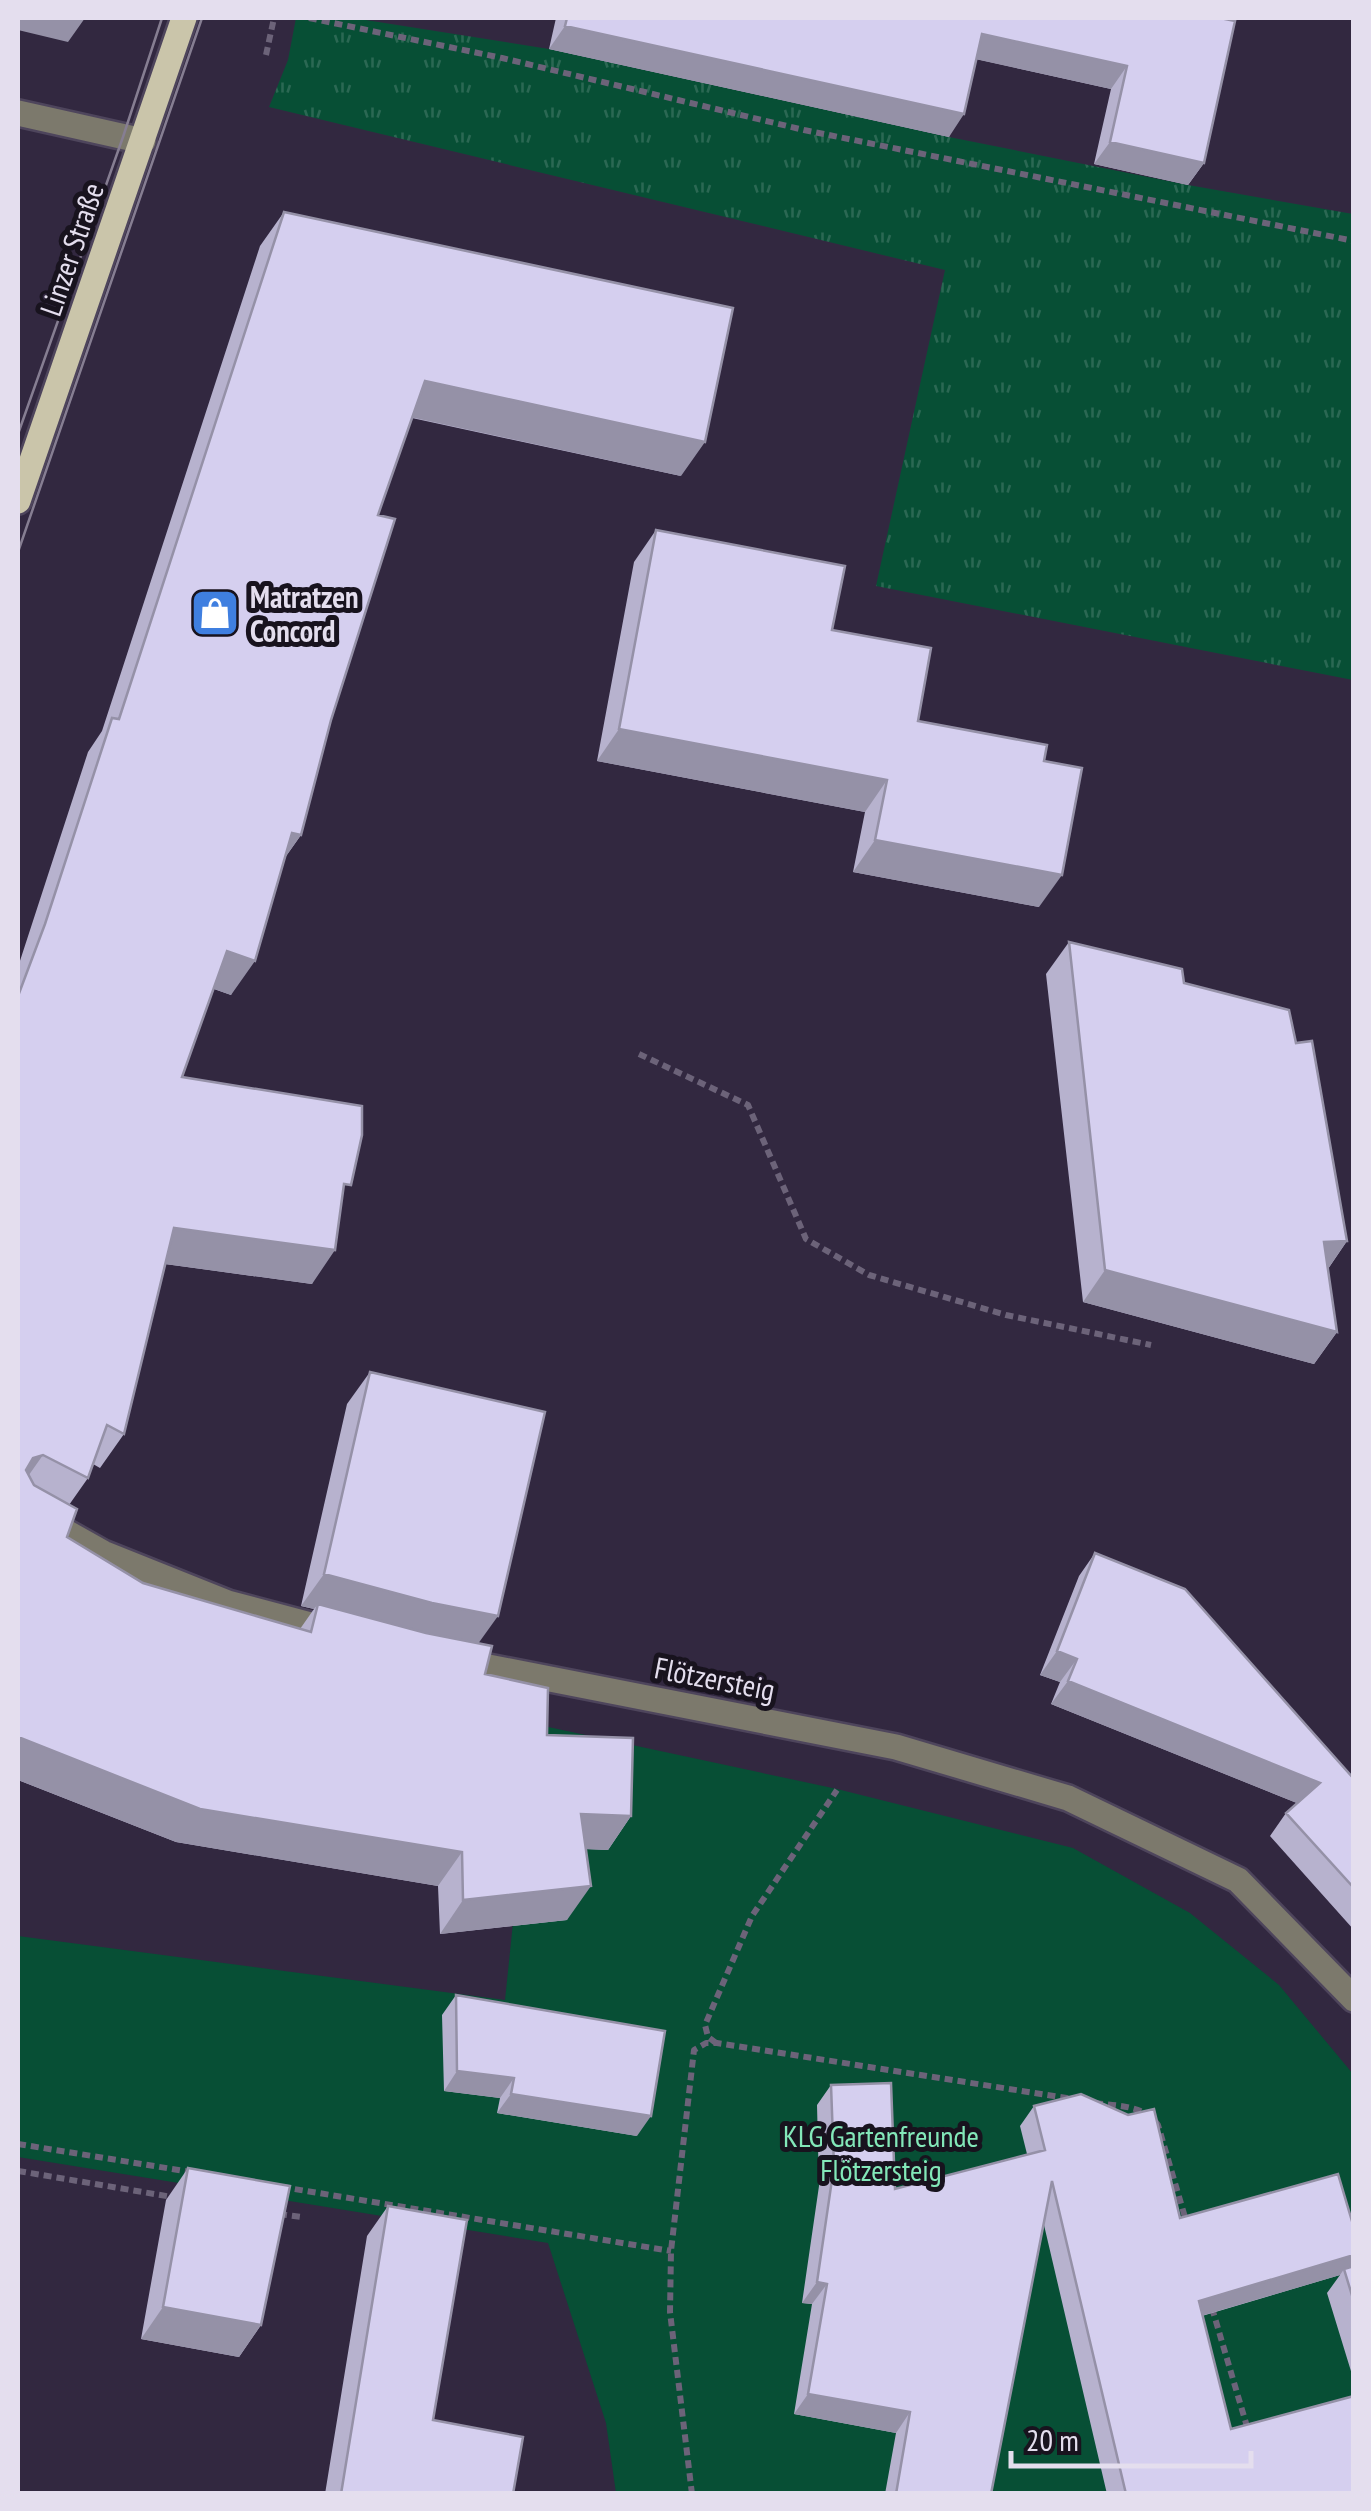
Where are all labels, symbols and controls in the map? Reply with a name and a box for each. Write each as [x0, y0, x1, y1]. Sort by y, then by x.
street label: Linzer Straße [30, 177, 112, 321]
place label: Matratzen Concord [250, 577, 359, 650]
shop icon: Matratzen Concord [189, 587, 241, 639]
street label: Flötzersteig [652, 1647, 778, 1709]
park label: KLG Gartenfreunde Flötzersteig [783, 2116, 979, 2189]
scale bar [1011, 2406, 1251, 2468]
text: 20 m [1026, 2420, 1079, 2459]

